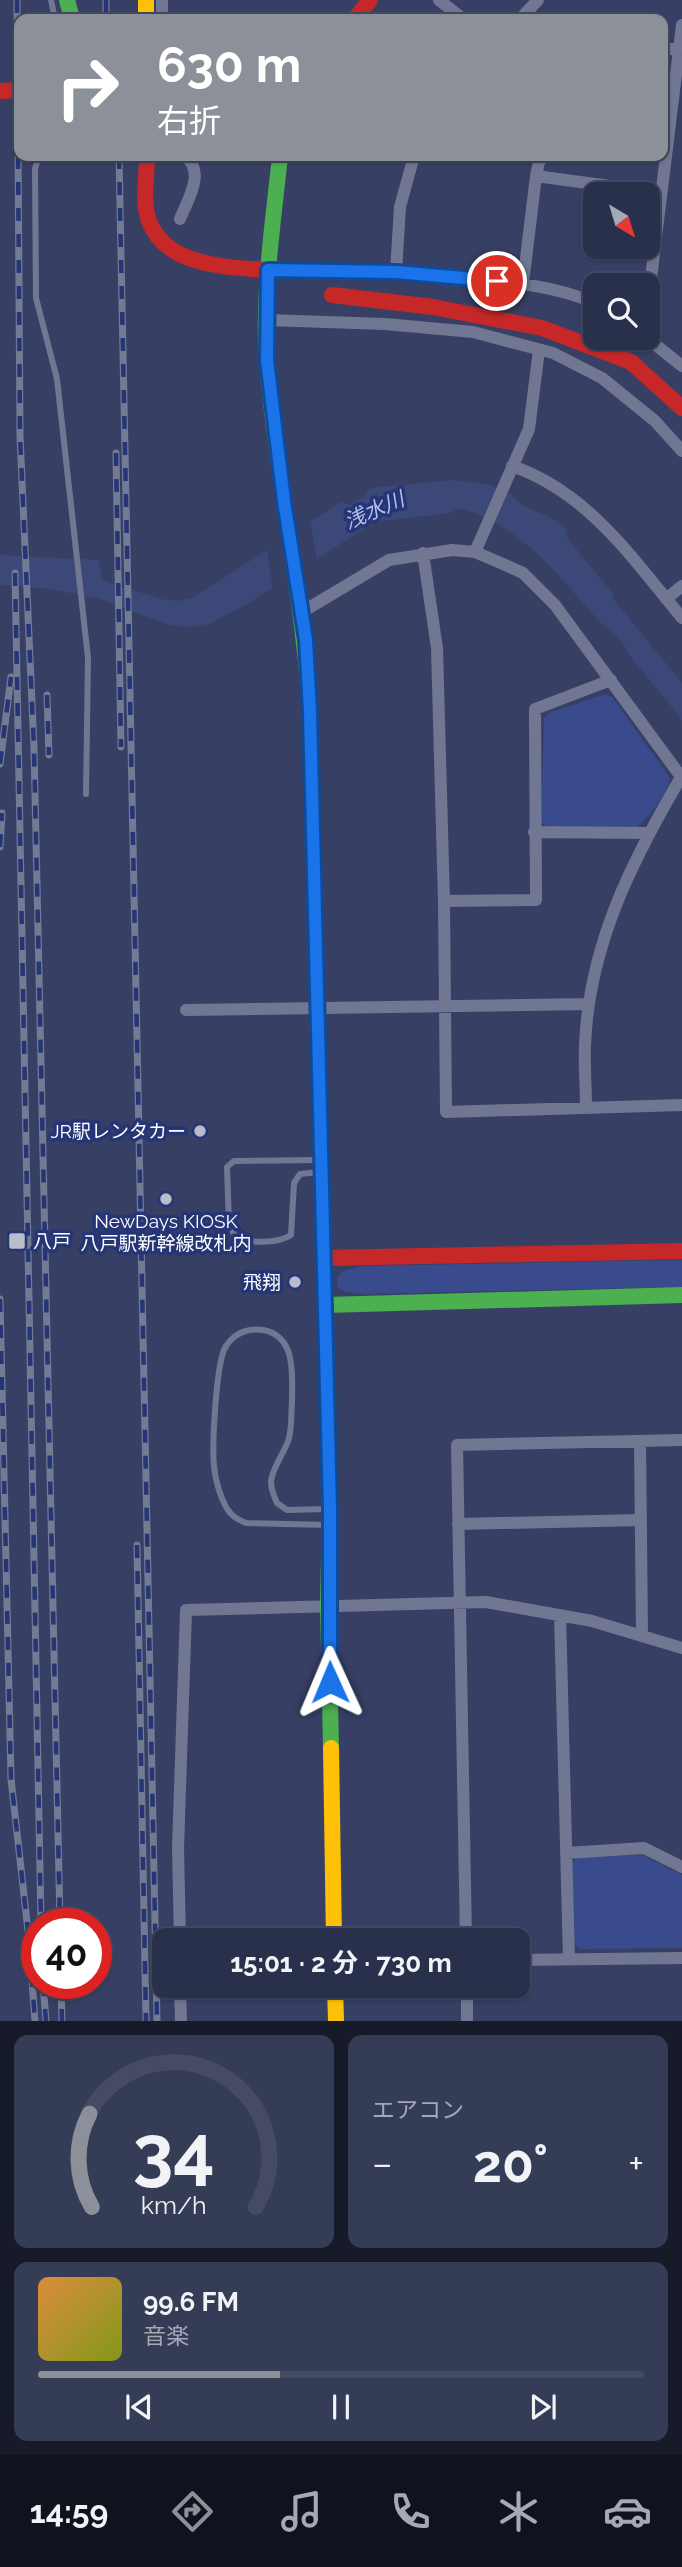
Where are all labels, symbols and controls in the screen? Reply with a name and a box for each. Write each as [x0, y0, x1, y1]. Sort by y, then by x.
text: 630 m [157, 36, 301, 93]
icon: right [42, 42, 133, 133]
text: 右折 [157, 102, 221, 139]
north arrow [583, 182, 660, 259]
map controls [583, 182, 660, 350]
pin [467, 251, 527, 311]
icon: arrive [478, 262, 516, 300]
button: search [583, 273, 660, 350]
water label: 浅水川 [340, 485, 410, 534]
place label: JR駅レンタカー [50, 1120, 186, 1142]
marker: JR駅レンタカー [192, 1123, 208, 1139]
marker: NewDays KIOSK 八戸駅新幹線改札内 [158, 1191, 174, 1207]
place label: NewDays KIOSK 八戸駅新幹線改札内 [80, 1210, 252, 1254]
place label: 八戸 [33, 1230, 71, 1252]
marker: 八戸 [7, 1231, 27, 1251]
place label: 飛翔 [243, 1271, 281, 1293]
marker: 飛翔 [287, 1274, 303, 1290]
position arrow [293, 1645, 367, 1719]
speed limit sign: 40 [21, 1908, 112, 1999]
text: 15:01 · 2 分 · 730 m [230, 1948, 452, 1978]
text: エアコン [372, 2096, 464, 2123]
text: 34 [133, 2110, 215, 2195]
text: 20° [473, 2133, 548, 2194]
text: − [372, 2141, 392, 2186]
text: + [628, 2141, 644, 2186]
text: km/h [141, 2190, 207, 2220]
text: 99.6 FM [143, 2287, 239, 2317]
text: 音楽 [143, 2322, 189, 2349]
icon: previous [120, 2388, 158, 2426]
icon: pause [322, 2388, 360, 2426]
icon: next [524, 2388, 562, 2426]
icon: directions [168, 2487, 217, 2536]
icon: music [277, 2487, 326, 2536]
icon: phone [386, 2487, 435, 2536]
icon: climate [494, 2487, 543, 2536]
icon: car [603, 2487, 652, 2536]
text: 14:59 [30, 2493, 108, 2530]

